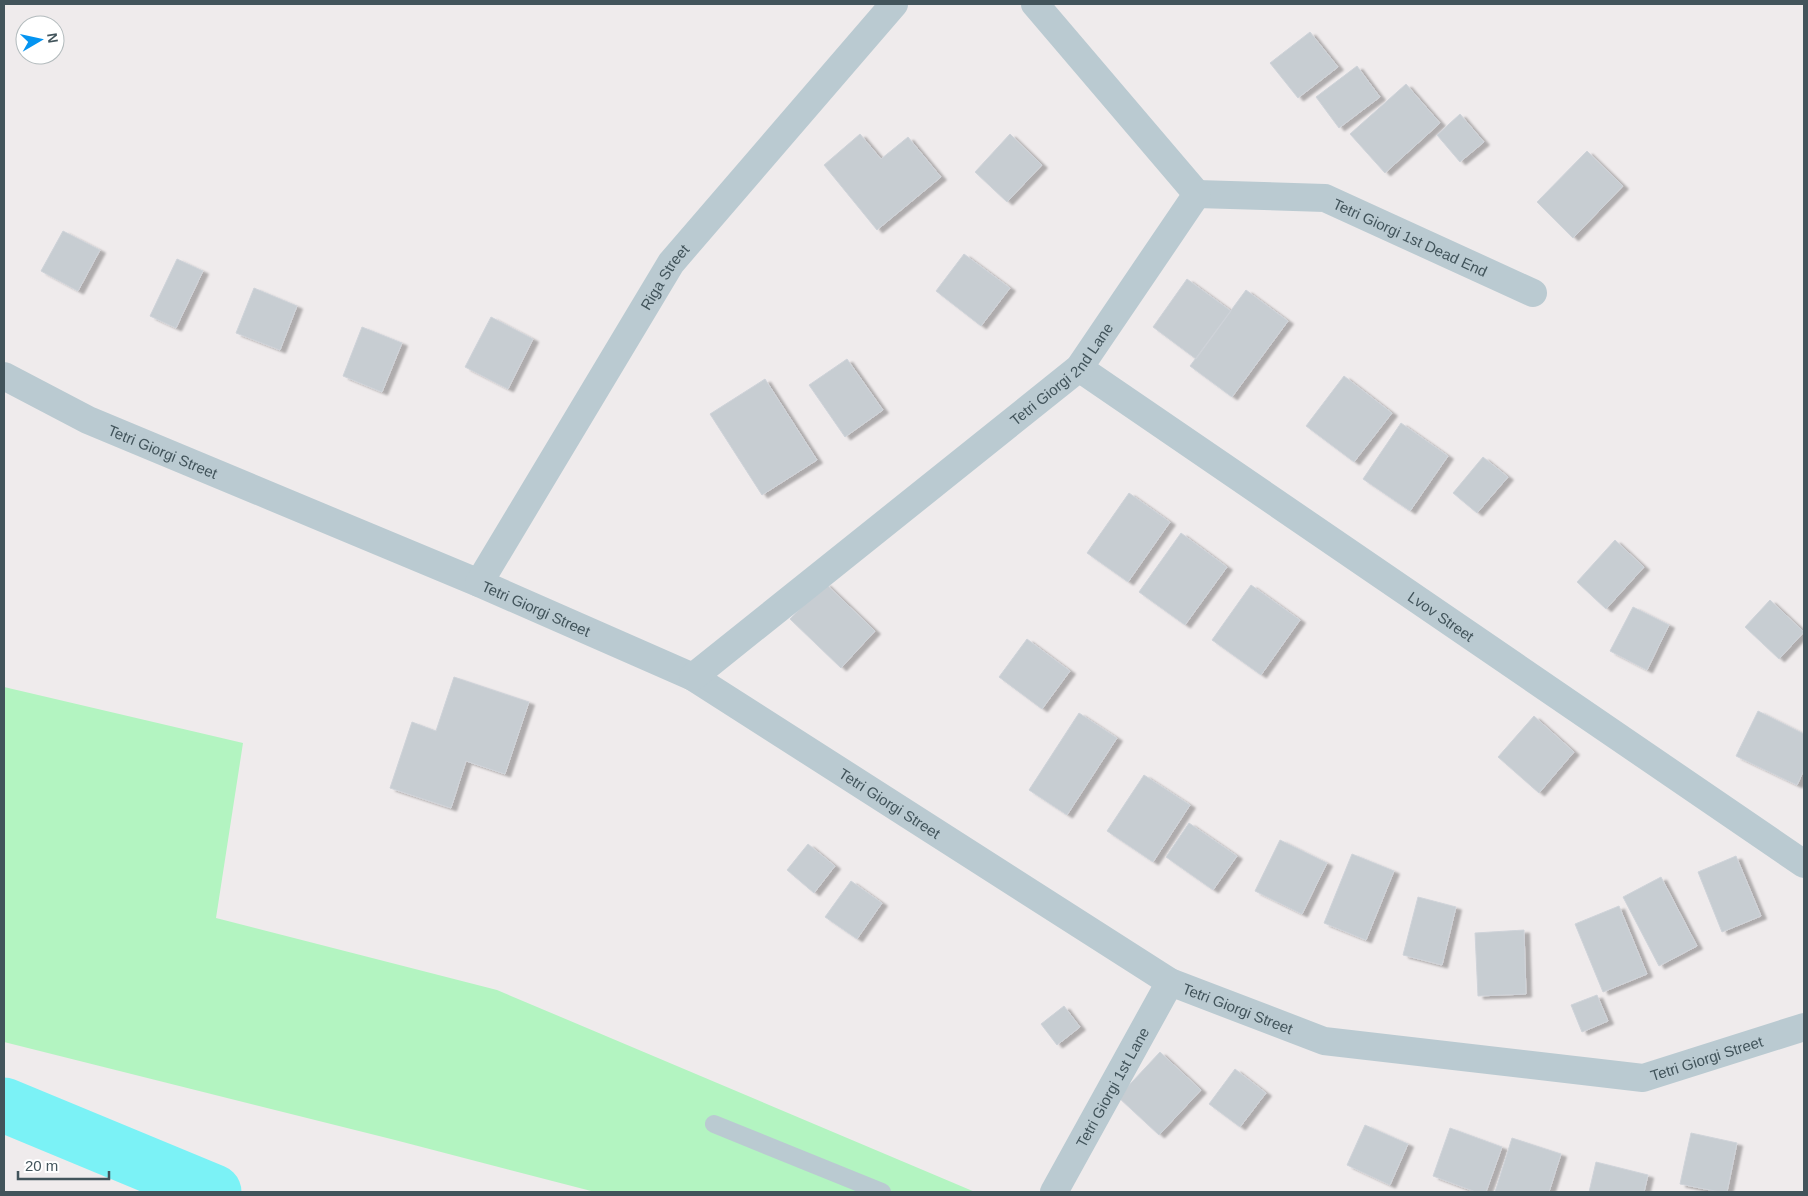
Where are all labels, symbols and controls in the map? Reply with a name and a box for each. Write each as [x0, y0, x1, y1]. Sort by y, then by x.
north arrow [15, 15, 65, 65]
text: N [44, 32, 62, 44]
street label: Tetri Giorgi 1st Dead End [1331, 194, 1490, 280]
street label: Riga Street [637, 240, 693, 313]
street label: Tetri Giorgi 2nd Lane [1006, 319, 1116, 428]
street label: Tetri Giorgi Street [106, 421, 221, 482]
street label: Tetri Giorgi Street [479, 577, 594, 640]
street label: Lvov Street [1405, 587, 1478, 645]
street label: Tetri Giorgi Street [836, 764, 944, 842]
street label: Tetri Giorgi Street [1180, 979, 1296, 1037]
street label: Tetri Giorgi 1st Lane [1072, 1024, 1152, 1150]
street label: Tetri Giorgi Street [1648, 1032, 1766, 1084]
scale bar [18, 1148, 109, 1180]
text: 20 m [25, 1157, 58, 1174]

